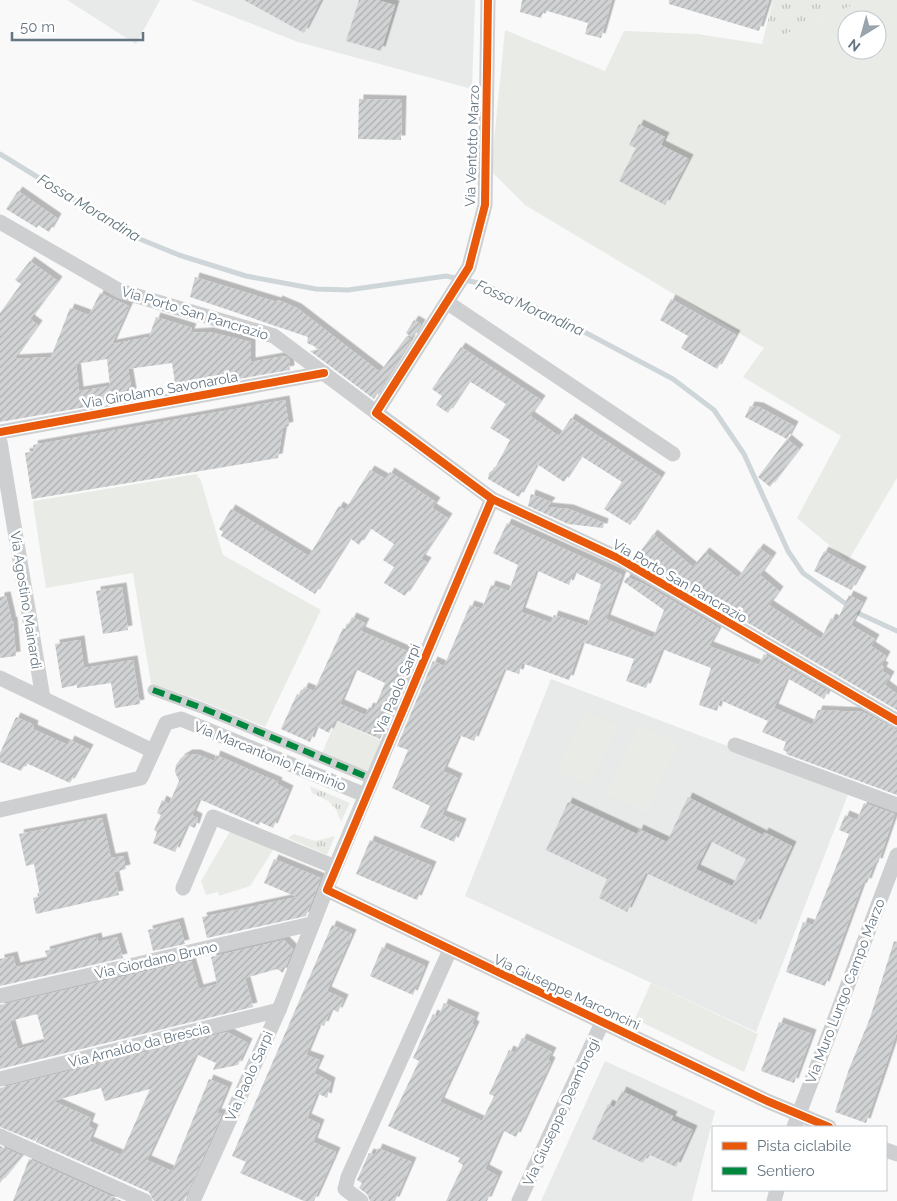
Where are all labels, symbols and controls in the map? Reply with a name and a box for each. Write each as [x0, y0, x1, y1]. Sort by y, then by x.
scale bar [12, 10, 144, 42]
north arrow [837, 10, 887, 60]
text: 50 m [20, 18, 55, 36]
text: N [845, 36, 863, 55]
street label: Via Ventotto Marzo [462, 85, 482, 207]
water label: Fossa Morandina [35, 170, 144, 246]
water label: Fossa Morandina [473, 276, 587, 340]
street label: Via Porto San Pancrazio [120, 283, 270, 343]
street label: Via Girolamo Savonarola [81, 368, 239, 412]
street label: Via Agostino Mainardi [7, 530, 45, 670]
street label: Via Porto San Pancrazio [610, 536, 750, 626]
street label: Via Paolo Sarpi [371, 641, 423, 737]
street label: Via Marcantonio Flaminio [192, 718, 348, 794]
street label: Via Muro Lungo Campo Marzo [802, 896, 888, 1086]
street label: Via Giordano Bruno [93, 938, 219, 982]
street label: Via Giuseppe Marconcini [491, 951, 643, 1033]
street label: Via Arnaldo da Brescia [67, 1020, 211, 1070]
street label: Via Paolo Sarpi [222, 1029, 276, 1123]
street label: Via Giuseppe Deambrogi [520, 1036, 602, 1188]
legend [712, 1126, 887, 1191]
text: Pista ciclabile [757, 1137, 851, 1155]
text: Sentiero [757, 1162, 815, 1180]

